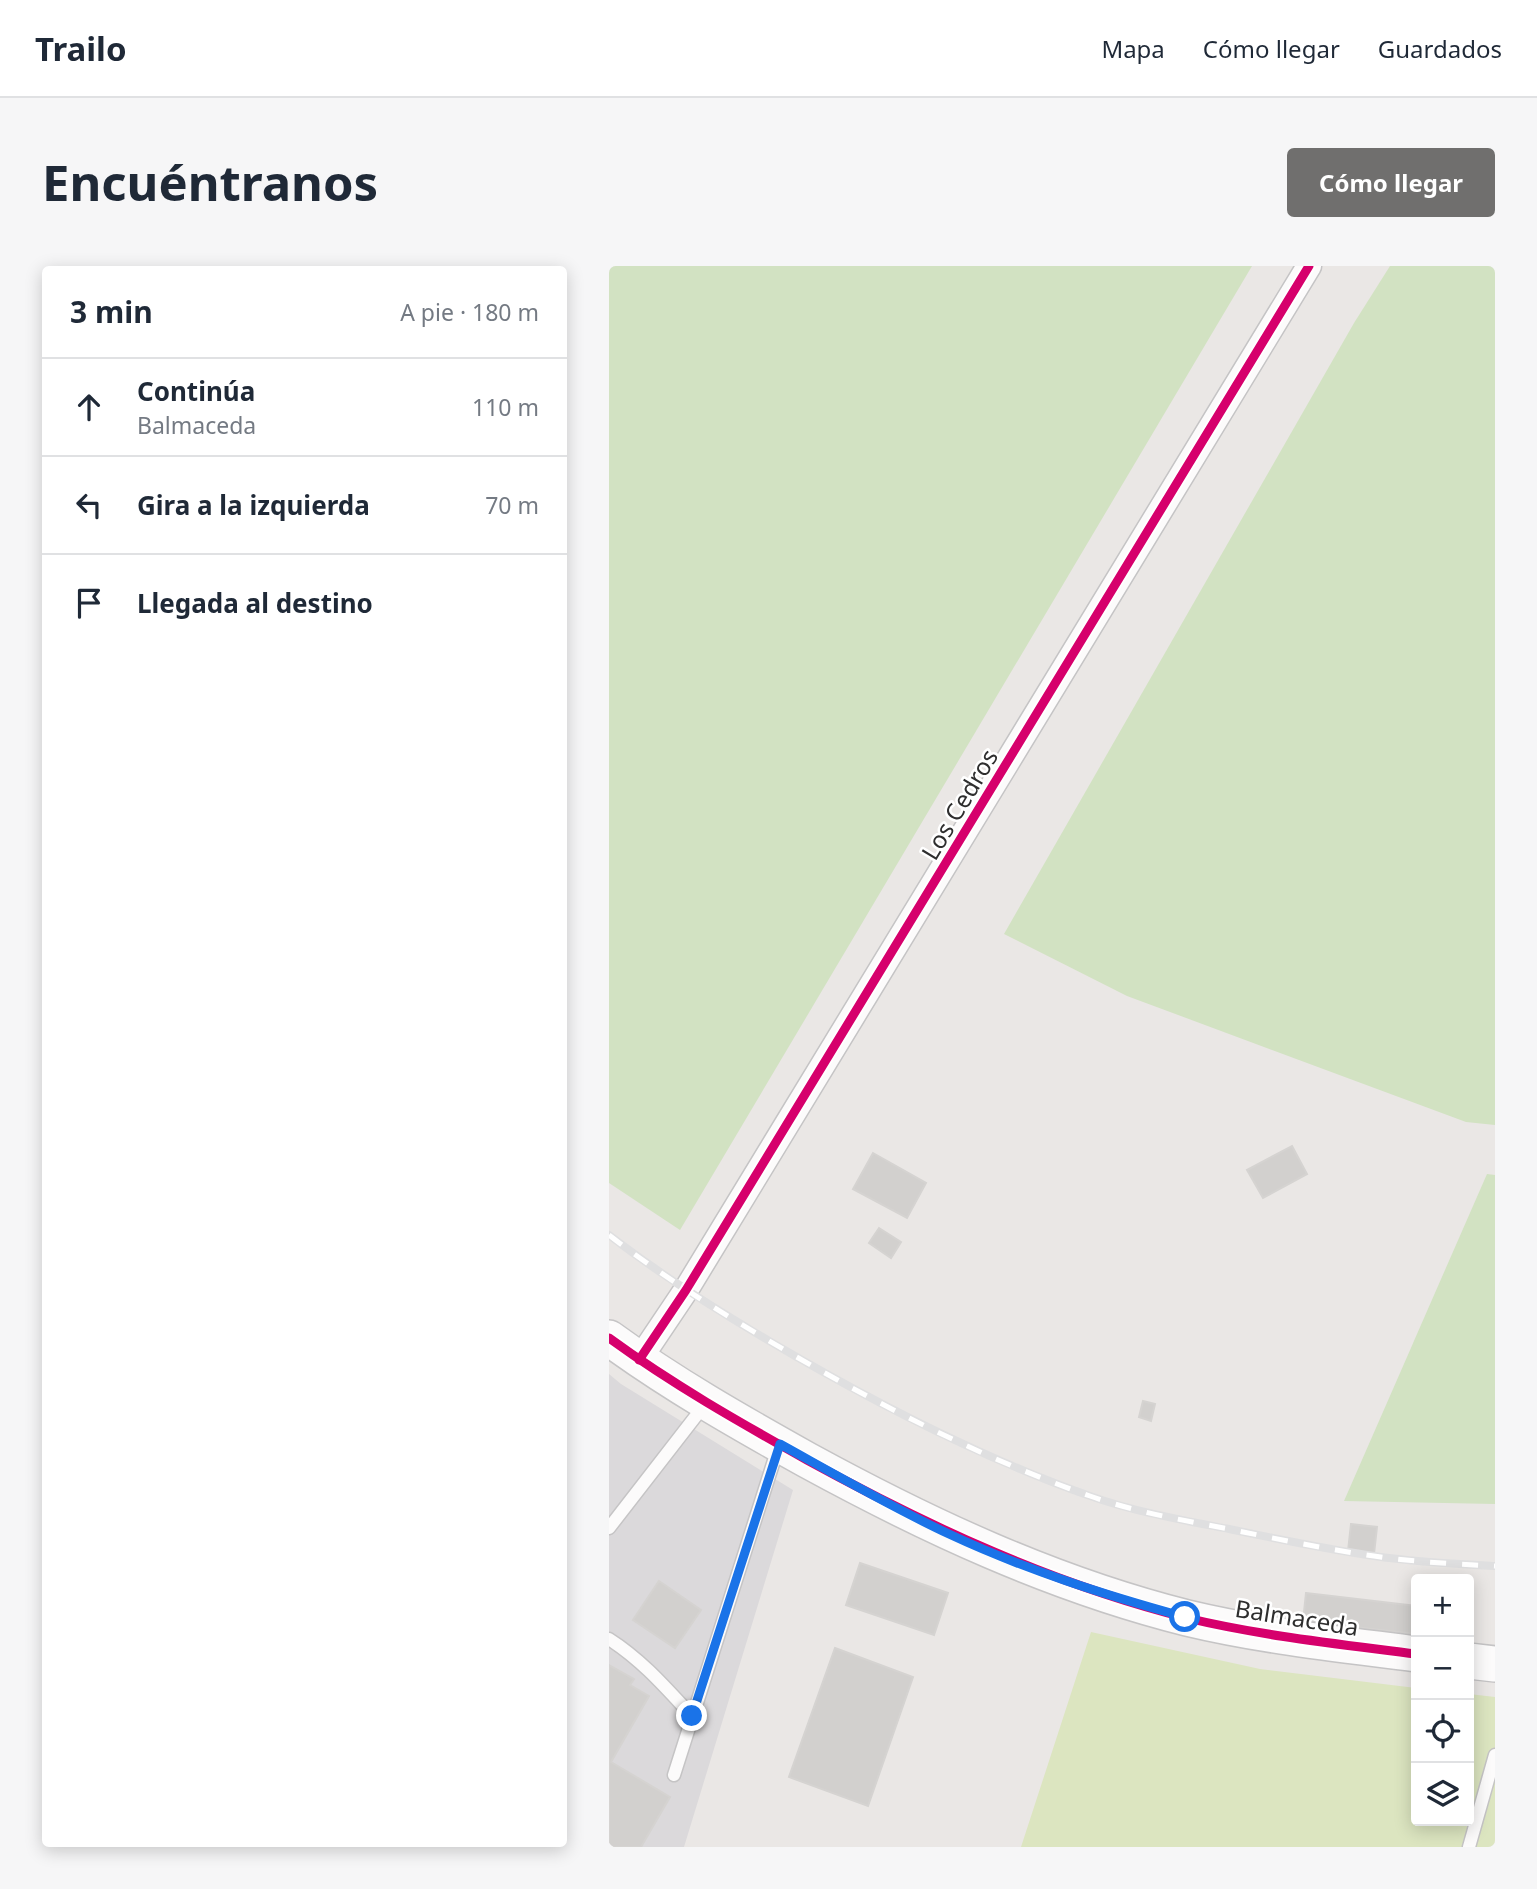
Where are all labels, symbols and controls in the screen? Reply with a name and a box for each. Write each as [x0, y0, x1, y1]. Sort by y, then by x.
text: Trailo [35, 26, 127, 71]
text: Mapa [1101, 32, 1165, 65]
text: Cómo llegar [1203, 32, 1340, 65]
text: Guardados [1378, 32, 1502, 65]
button: Cómo llegar [1287, 148, 1495, 217]
text: Encuéntranos [42, 149, 378, 215]
text: 3 min [70, 291, 153, 332]
text: A pie · 180 m [400, 296, 539, 328]
text: Continúa [137, 373, 255, 409]
icon: ahead [70, 388, 108, 426]
text: 110 m [472, 391, 539, 423]
text: Balmaceda [137, 409, 256, 441]
icon: left [70, 486, 108, 524]
text: Gira a la izquierda [137, 487, 370, 523]
text: 70 m [485, 489, 539, 521]
icon: arrive [70, 584, 108, 622]
text: Llegada al destino [137, 585, 373, 621]
street label: Los Cedros [913, 742, 1005, 866]
map controls [1411, 1574, 1474, 1826]
button: + [1411, 1574, 1474, 1637]
street label: Balmaceda [1233, 1591, 1361, 1643]
route start [1169, 1601, 1200, 1632]
button: − [1411, 1637, 1474, 1700]
route end [676, 1700, 707, 1731]
button: locate [1411, 1700, 1474, 1763]
button: layers [1411, 1763, 1474, 1826]

